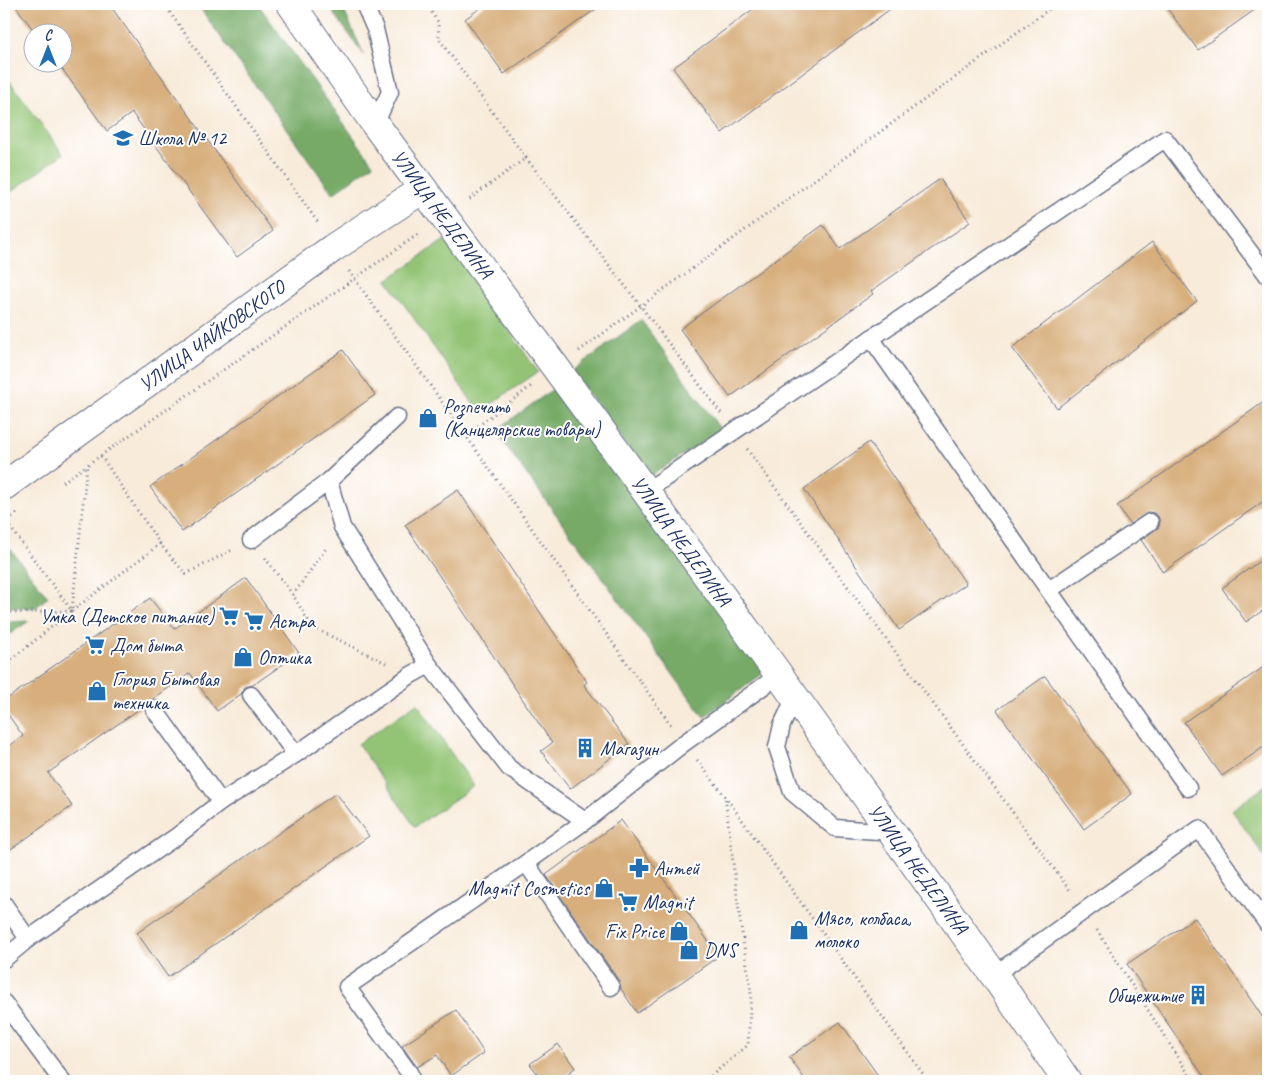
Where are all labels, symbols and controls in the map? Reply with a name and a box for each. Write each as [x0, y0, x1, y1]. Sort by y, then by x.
north arrow [22, 22, 72, 72]
text: С [45, 27, 54, 44]
place label: Школа № 12 [138, 126, 228, 151]
school or university icon: Школа № 12 [112, 127, 134, 149]
street label: УЛИЦА НЕДЕЛИНА [385, 145, 499, 284]
street label: УЛИЦА ЧАЙКОВСКОГО [134, 273, 291, 397]
place label: Розпечать (Канцелярские товары) [443, 394, 602, 442]
shop icon: Розпечать (Канцелярские товары) [417, 407, 439, 429]
street label: УЛИЦА НЕДЕЛИНА [625, 471, 737, 612]
place label: Умка (Детское питание) [40, 604, 215, 629]
supermarket icon: Умка (Детское питание) [218, 605, 240, 627]
place label: Астра [269, 609, 316, 634]
supermarket icon: Астра [243, 610, 265, 632]
place label: Дом быта [110, 633, 184, 658]
supermarket icon: Дом быта [84, 634, 106, 656]
place label: Оптика [258, 645, 313, 670]
shop icon: Оптика [232, 646, 254, 668]
place label: Глория Бытовая техника [112, 667, 221, 715]
shop icon: Глория Бытовая техника [86, 680, 108, 702]
place label: Магазин [600, 736, 660, 761]
building icon: Магазин [574, 737, 596, 759]
street label: УЛИЦА НЕДЕЛИНА [862, 799, 974, 940]
place label: Антей [654, 856, 701, 881]
pharmacy icon: Антей [628, 857, 650, 879]
place label: Magnit Cosmetics [468, 876, 591, 901]
shop icon: Magnit Cosmetics [593, 877, 615, 899]
place label: Magnit [643, 890, 696, 915]
supermarket icon: Magnit [617, 891, 639, 913]
place label: Мясо, колбаса, молоко [814, 906, 912, 954]
place label: Fix Price [605, 919, 665, 944]
shop icon: Мясо, колбаса, молоко [788, 919, 810, 941]
shop icon: Fix Price [668, 920, 690, 942]
place label: DNS [704, 938, 740, 963]
shop icon: DNS [678, 939, 700, 961]
place label: Общежитие [1107, 983, 1184, 1008]
building icon: Общежитие [1187, 984, 1209, 1006]

